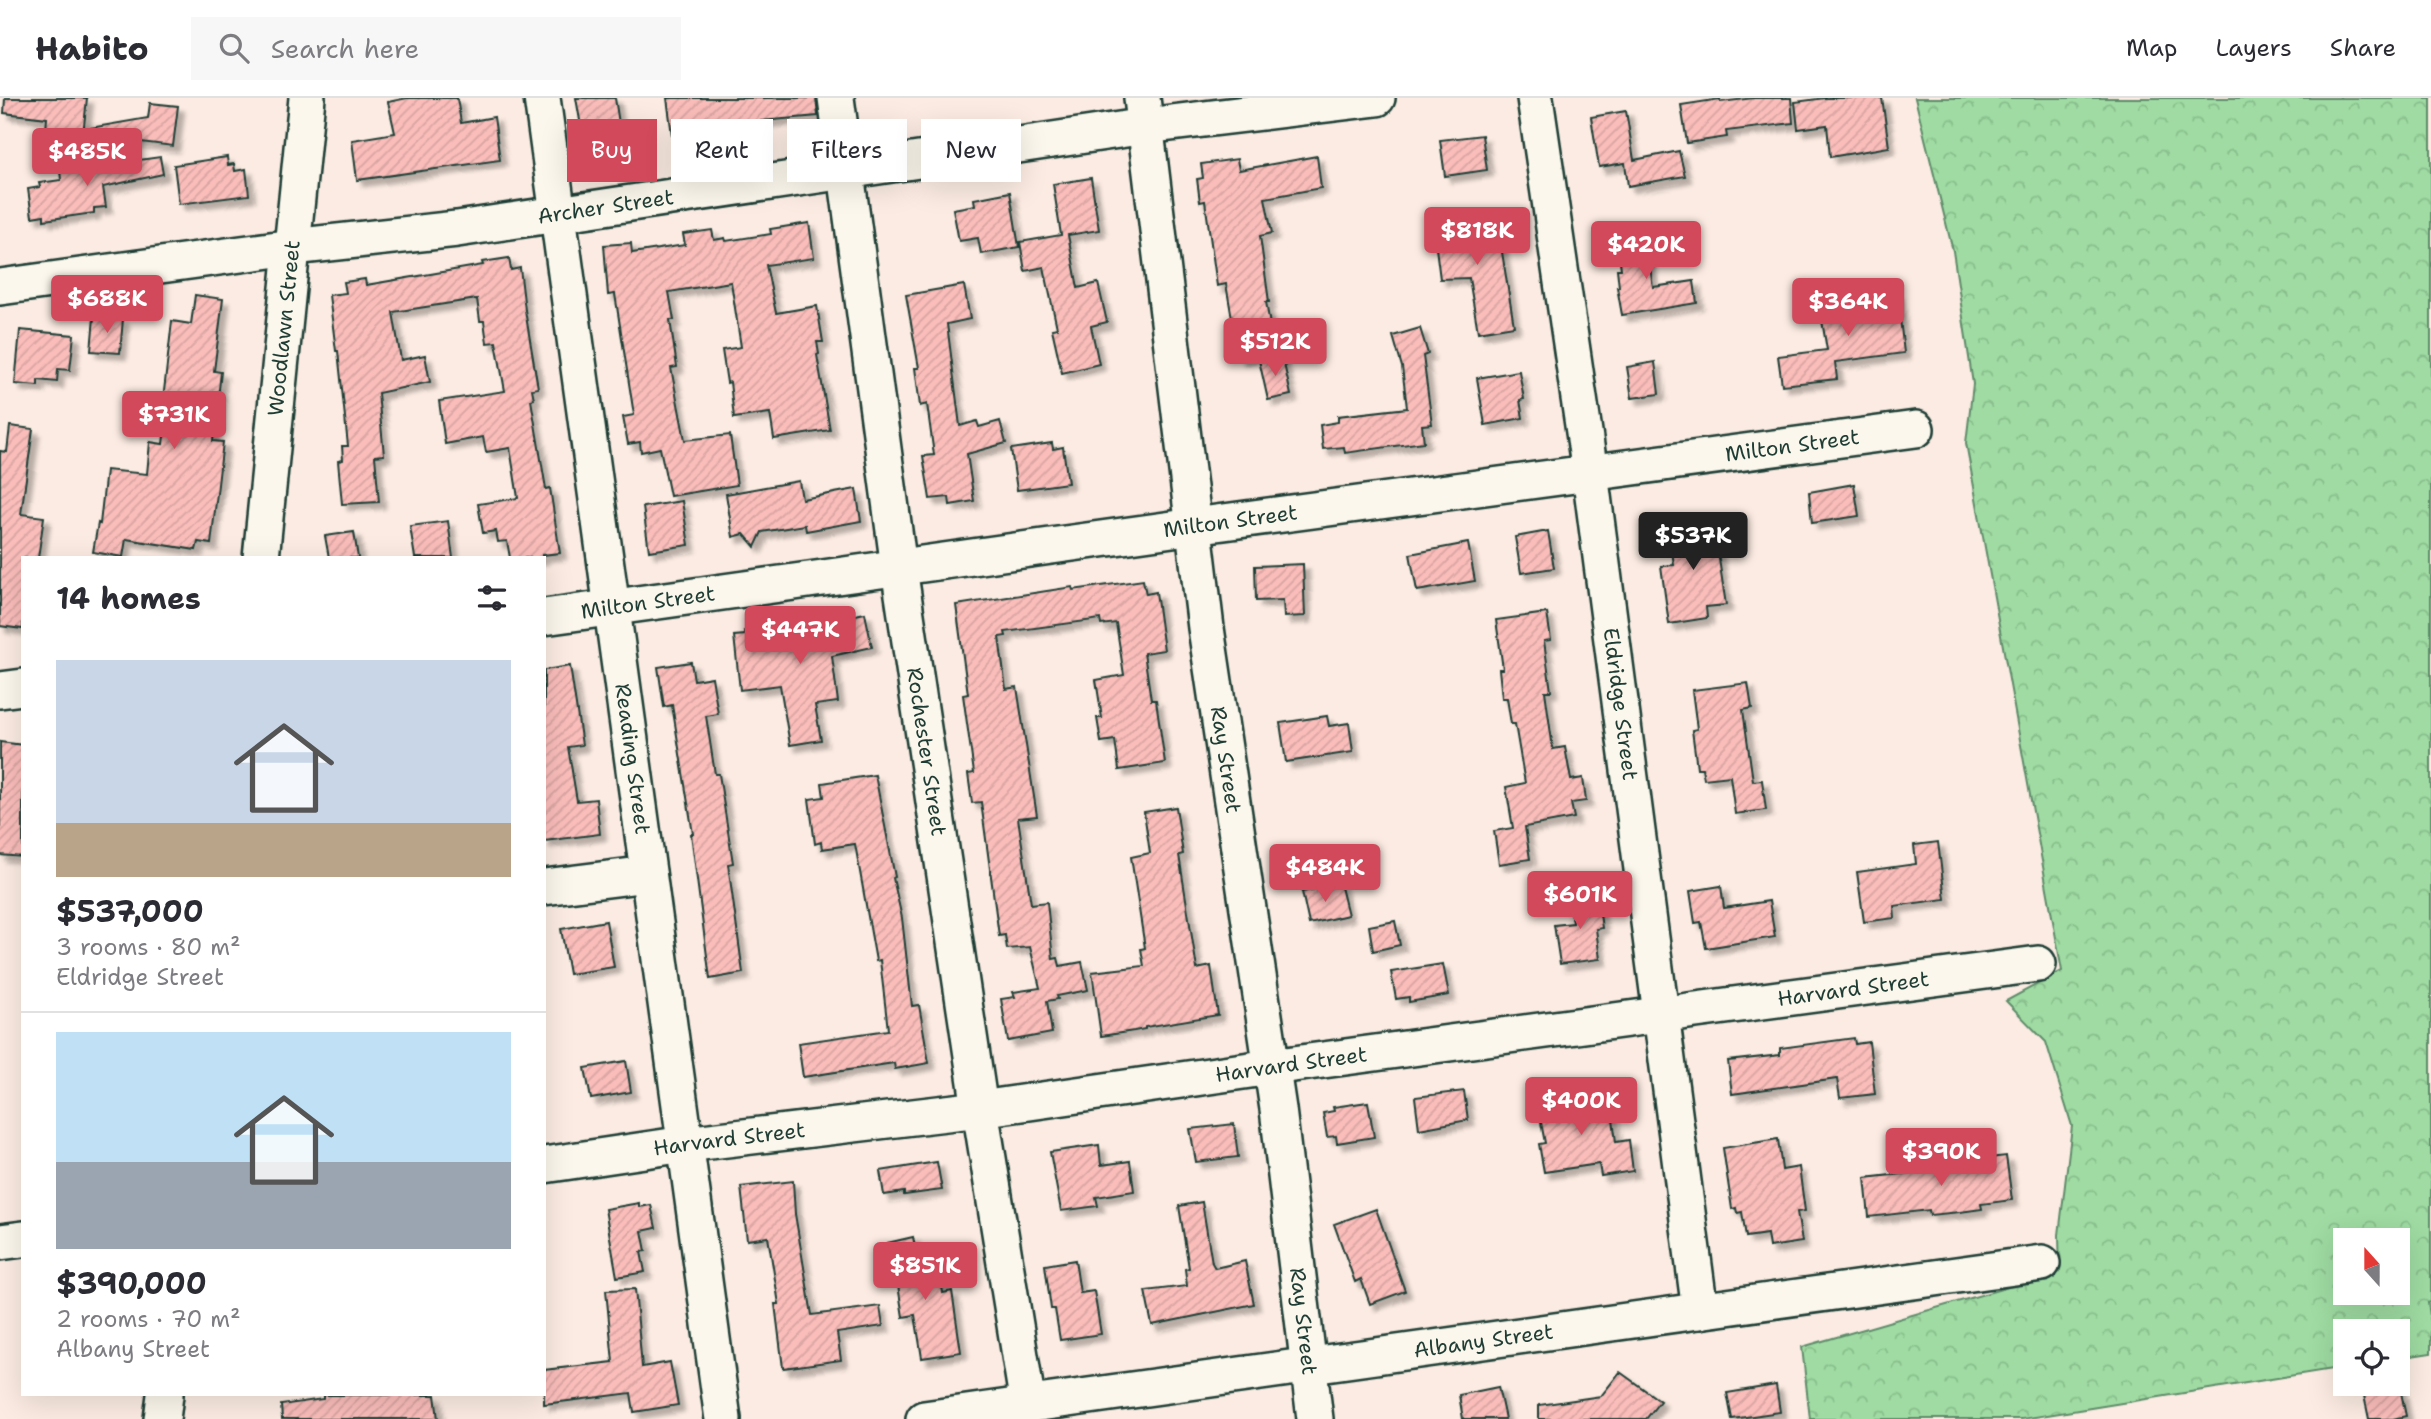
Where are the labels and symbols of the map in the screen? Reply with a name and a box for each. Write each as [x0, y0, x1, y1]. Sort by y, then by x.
pin: $485K [38, 129, 136, 188]
street label: Archer Street [536, 183, 676, 231]
pin: $818K [1428, 208, 1526, 267]
pin: $420K [1597, 222, 1695, 281]
street label: Woodlawn Street [261, 239, 307, 417]
pin: $688K [58, 275, 156, 335]
pin: $364K [1799, 278, 1897, 338]
pin: $512K [1226, 318, 1324, 378]
pin: $731K [125, 392, 223, 451]
street label: Milton Street [1723, 423, 1861, 468]
street label: Milton Street [1161, 498, 1299, 544]
pin: $537K [1644, 512, 1742, 572]
street label: Milton Street [579, 579, 717, 626]
pin: $447K [751, 606, 849, 666]
street label: Eldridge Street [1596, 626, 1644, 782]
street label: Rochester Street [900, 666, 953, 838]
street label: Reading Street [608, 682, 657, 836]
street label: Ray Street [1204, 704, 1248, 815]
pin: $484K [1276, 844, 1374, 904]
pin: $601K [1531, 872, 1629, 931]
street label: Harvard Street [1776, 965, 1931, 1013]
street label: Harvard Street [1214, 1040, 1369, 1089]
pin: $400K [1532, 1077, 1630, 1137]
street label: Harvard Street [651, 1116, 807, 1163]
pin: $390K [1892, 1128, 1990, 1188]
north arrow [2333, 1228, 2410, 1306]
pin: $851K [876, 1242, 974, 1302]
street label: Ray Street [1283, 1266, 1324, 1376]
street label: Albany Street [1412, 1317, 1555, 1365]

